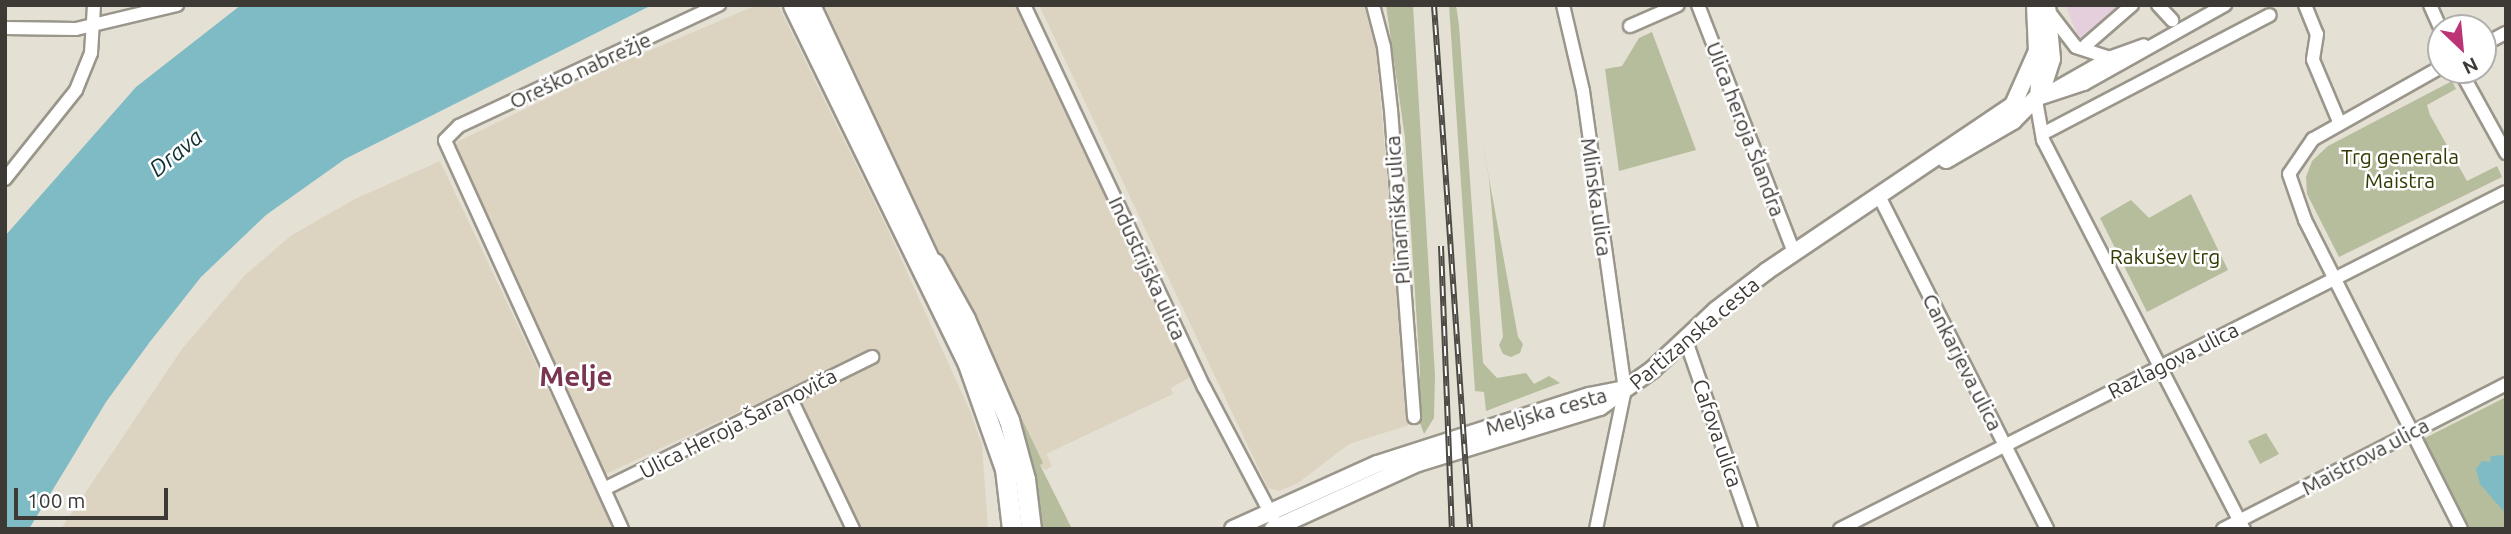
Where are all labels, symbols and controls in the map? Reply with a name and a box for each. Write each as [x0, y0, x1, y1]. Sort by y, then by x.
north arrow [2427, 14, 2497, 84]
street label: Oreško nabrežje [505, 26, 655, 114]
street label: Ulica heroja Šlandra [1701, 38, 1791, 220]
text: N [2459, 53, 2482, 79]
water label: Drava [144, 123, 208, 183]
street label: Plinarniška ulica [1379, 135, 1415, 285]
street label: Mlinska ulica [1576, 136, 1618, 258]
park label: Trg generala Maistra [2341, 143, 2459, 193]
street label: Industrijska ulica [1104, 192, 1192, 344]
park label: Rakušev trg [2110, 243, 2220, 269]
street label: Partizanska cesta [1624, 271, 1764, 395]
street label: Cankarjeva ulica [1918, 289, 2008, 435]
street label: Razlagova ulica [2104, 316, 2242, 404]
district label: Melje [539, 359, 613, 393]
street label: Ulica Heroja Šaranoviča [635, 362, 841, 484]
street label: Cafova ulica [1688, 376, 1748, 490]
street label: Meljska cesta [1482, 382, 1610, 440]
street label: Maistrova ulica [2297, 412, 2433, 500]
scale bar [18, 475, 172, 518]
text: 100 m [27, 488, 85, 512]

